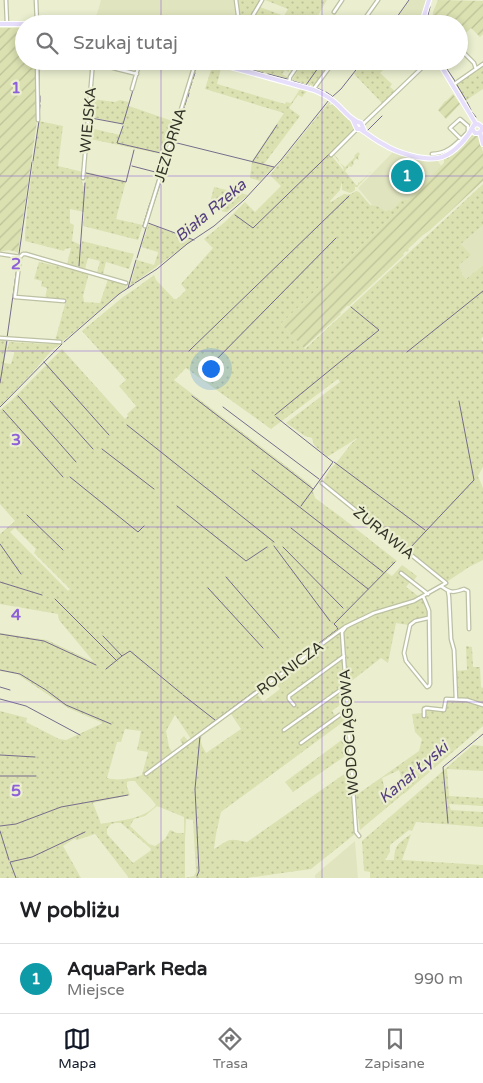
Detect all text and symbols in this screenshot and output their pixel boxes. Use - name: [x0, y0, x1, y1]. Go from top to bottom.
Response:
- search box: [15, 15, 468, 70]
- icon: search: [33, 29, 61, 57]
- text: Szukaj tutaj: [73, 32, 178, 54]
- text: 1: [11, 78, 21, 98]
- street label: WIEJSKA: [76, 86, 100, 154]
- street label: JEZIORNA: [150, 106, 190, 184]
- pin: 1: [391, 157, 423, 195]
- water label: Biała Rzeka: [171, 174, 251, 246]
- text: 2: [11, 254, 21, 274]
- your location: [198, 356, 224, 382]
- text: 3: [11, 430, 21, 450]
- street label: ŻURAWIA: [350, 503, 418, 563]
- text: 4: [11, 605, 21, 625]
- street label: ROLNICZA: [253, 637, 327, 699]
- street label: WODOCIĄGOWA: [336, 668, 362, 796]
- water label: Kanał Łyski: [375, 736, 454, 808]
- text: 5: [11, 781, 21, 801]
- text: W pobliżu: [20, 898, 120, 923]
- text: AquaPark Reda: [67, 958, 207, 980]
- text: 1: [31, 969, 41, 989]
- text: 990 m: [414, 969, 463, 989]
- text: Miejsce: [67, 980, 125, 1000]
- tab: Mapa: [58, 1025, 96, 1072]
- tab: Trasa: [213, 1025, 248, 1072]
- tab: Zapisane: [365, 1025, 425, 1072]

